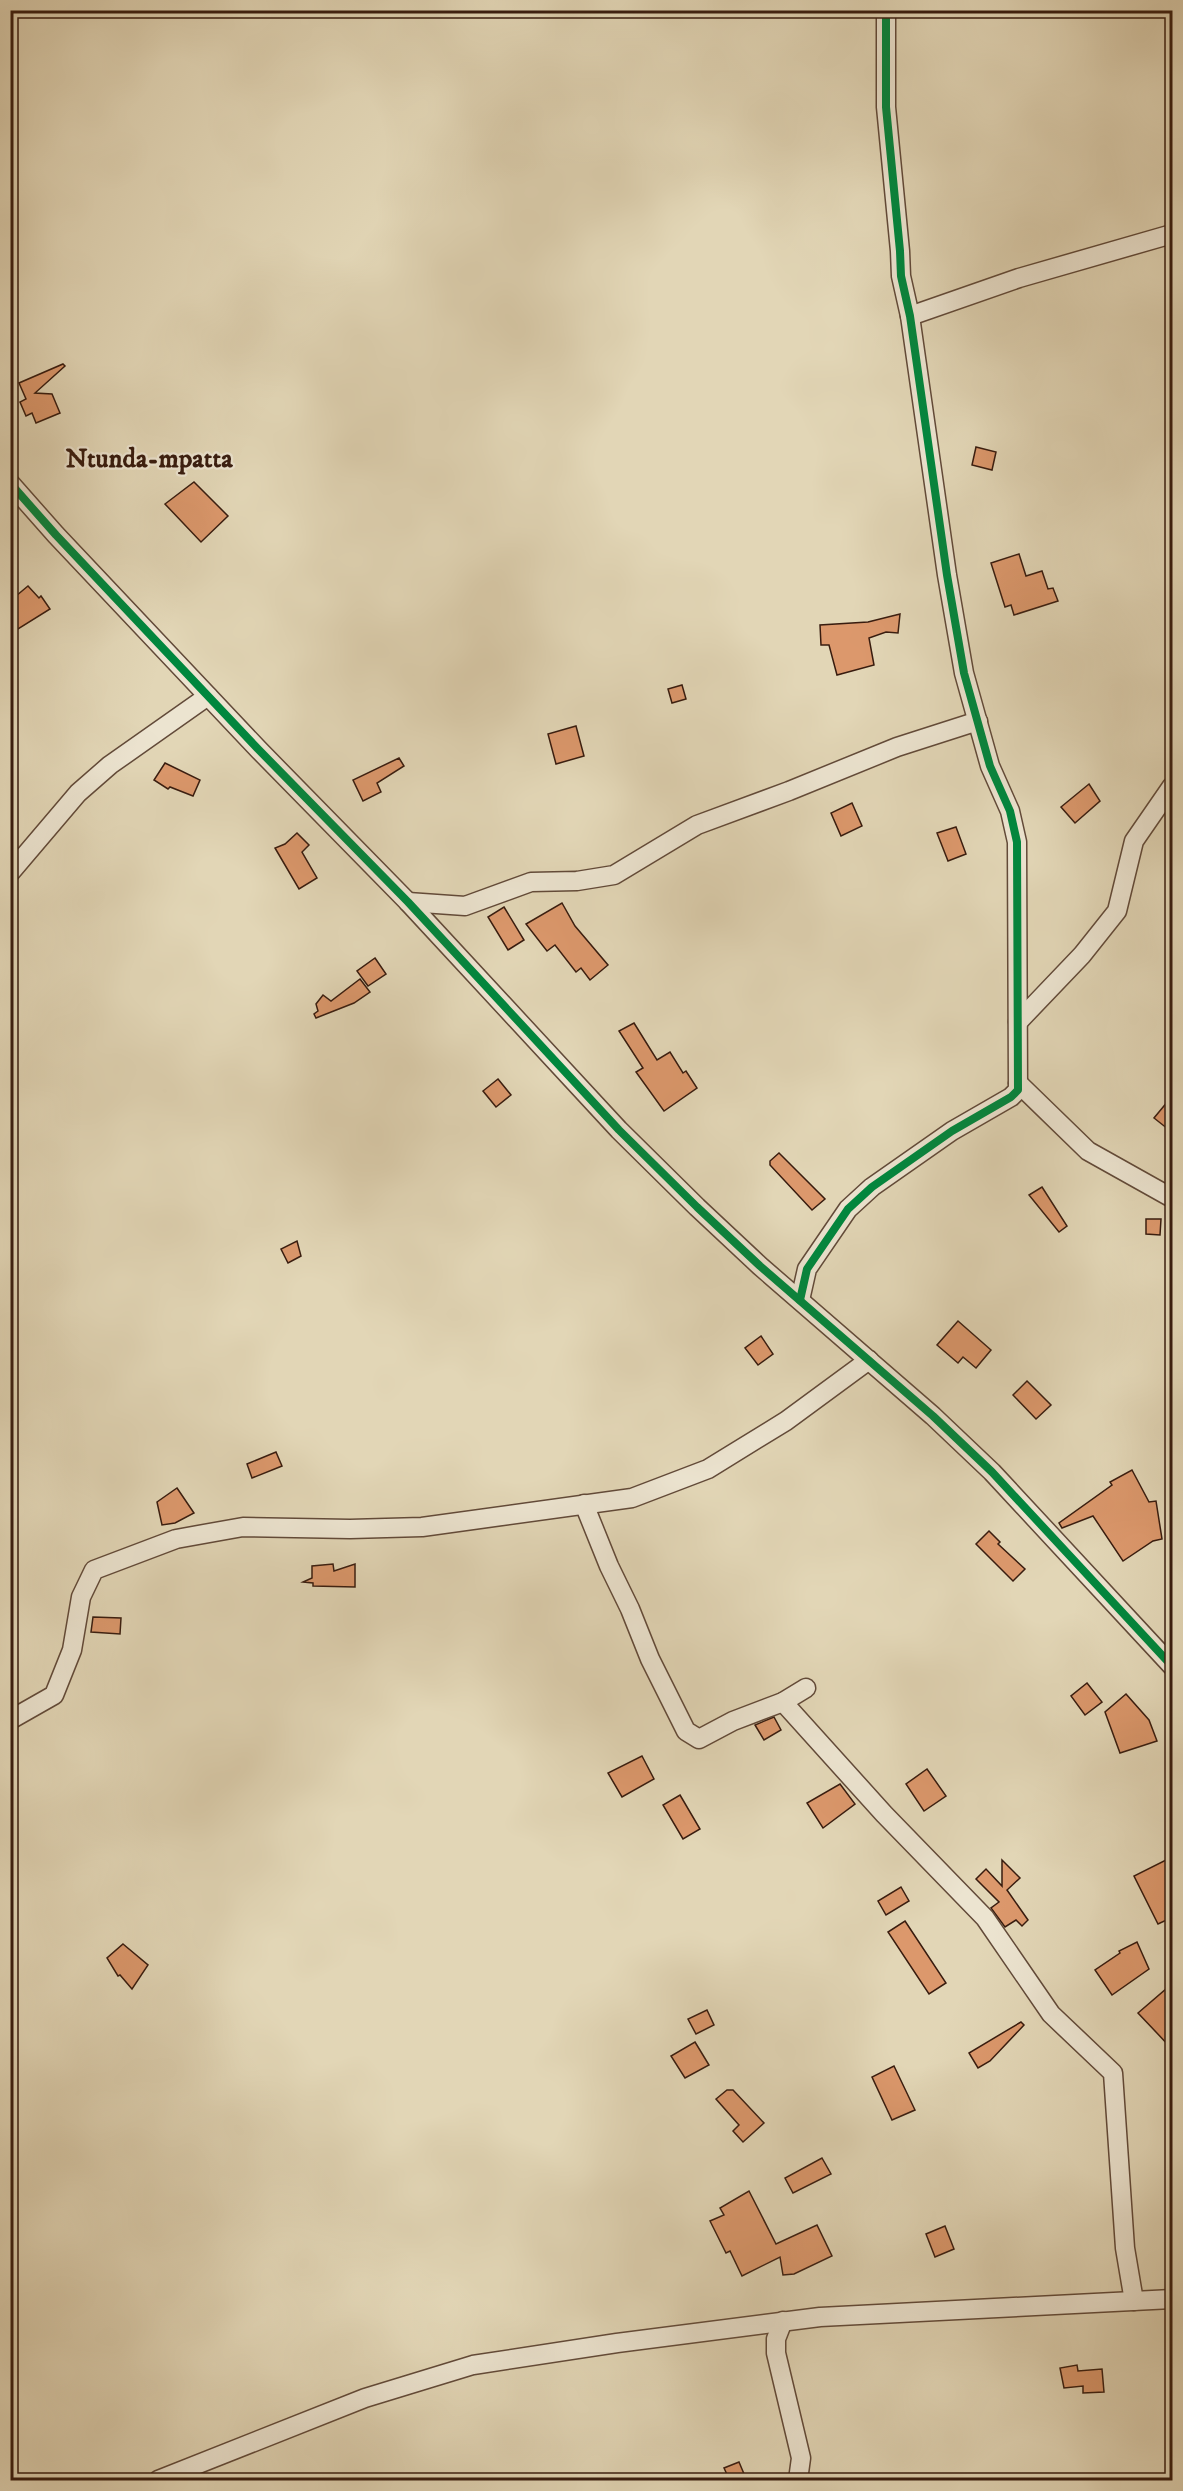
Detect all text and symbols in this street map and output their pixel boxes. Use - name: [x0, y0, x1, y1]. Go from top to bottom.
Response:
- district label: Ntunda-mpatta: [65, 442, 233, 476]

